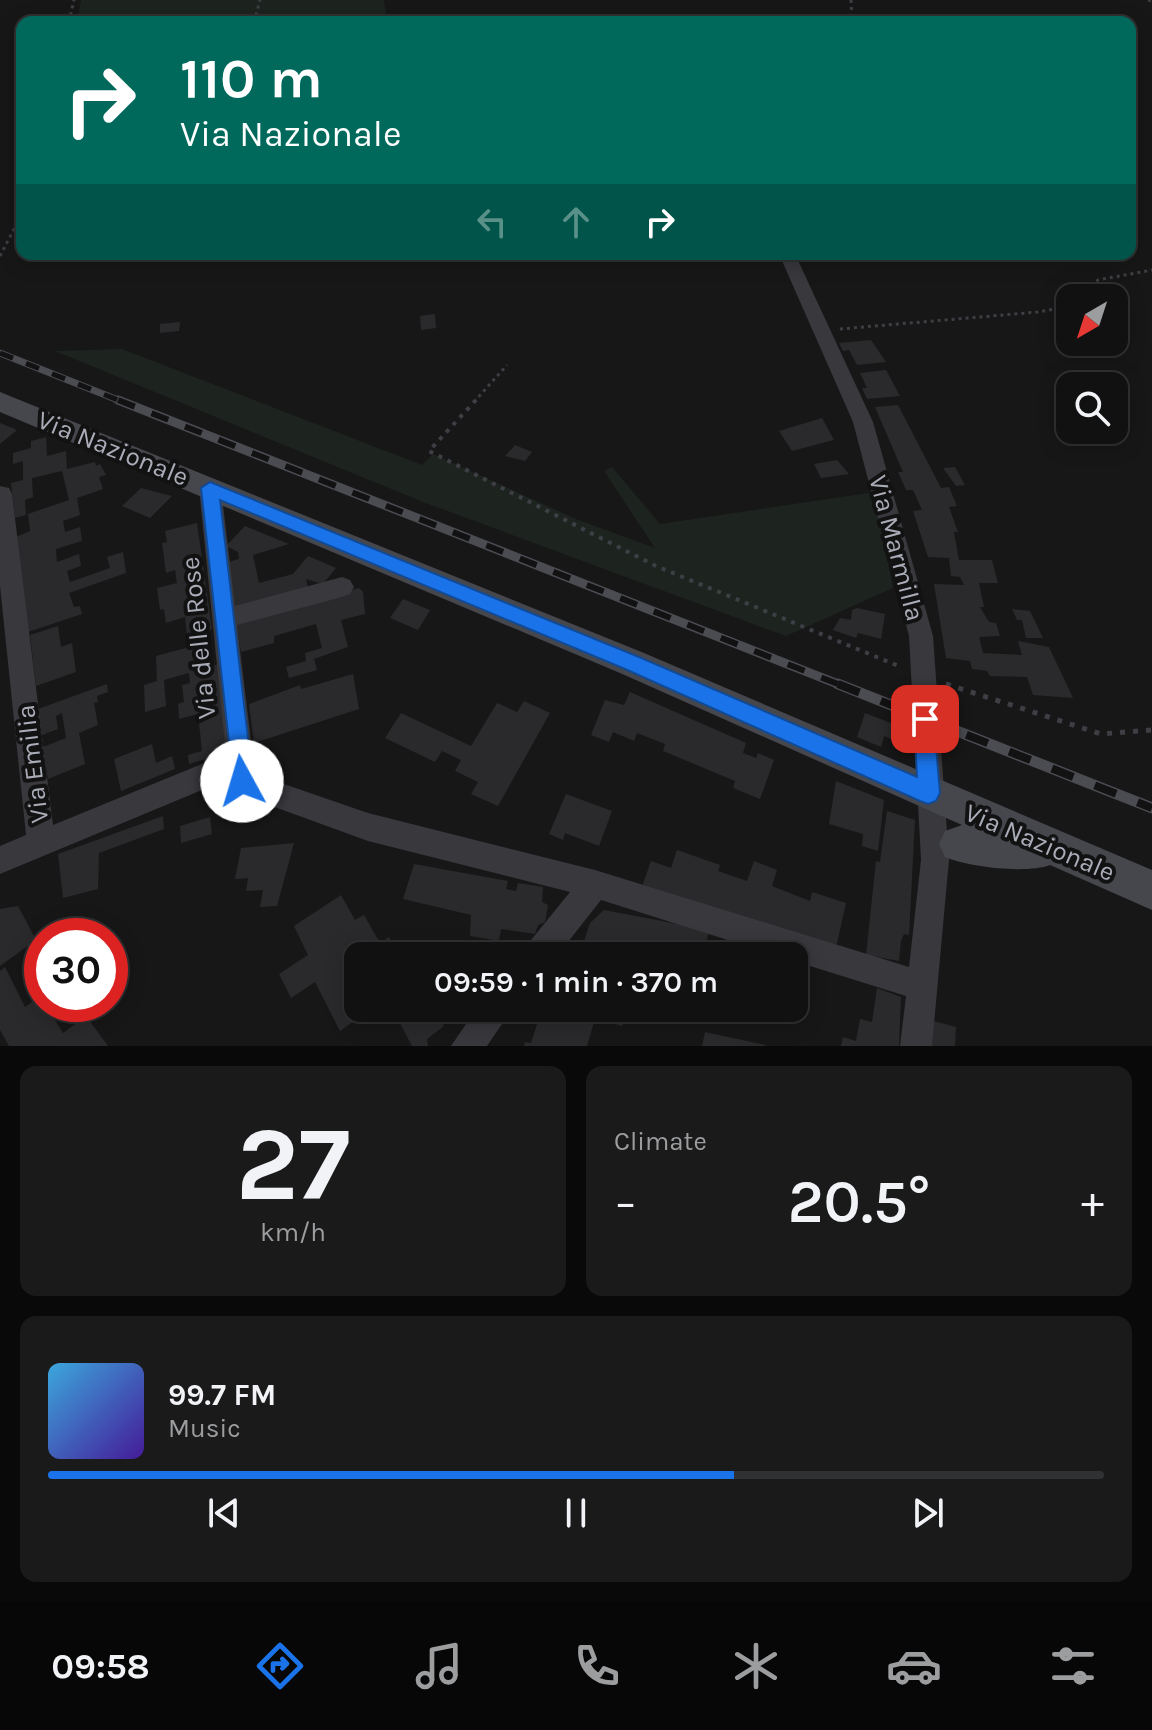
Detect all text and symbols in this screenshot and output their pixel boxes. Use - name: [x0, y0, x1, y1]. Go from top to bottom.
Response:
- text: 110 m: [180, 46, 323, 111]
- icon: right: [48, 48, 152, 152]
- text: Via Nazionale: [180, 113, 401, 155]
- icon: left: [470, 200, 514, 244]
- icon: ahead: [554, 200, 598, 244]
- icon: right: [638, 200, 682, 244]
- north arrow: [1056, 284, 1128, 356]
- map controls: [1056, 284, 1128, 444]
- button: search: [1056, 372, 1128, 444]
- street label: Via Nazionale: [33, 404, 193, 493]
- street label: Via Marmilla: [862, 472, 931, 624]
- street label: Via delle Rose: [175, 555, 222, 721]
- pin: [891, 685, 959, 753]
- icon: arrive: [903, 697, 947, 741]
- street label: Via Emilia: [10, 703, 55, 825]
- position arrow: [200, 739, 284, 823]
- street label: Via Nazionale: [960, 797, 1119, 888]
- speed limit sign: 30: [24, 918, 128, 1022]
- text: 09:59 · 1 min · 370 m: [434, 964, 718, 1000]
- text: 27: [236, 1104, 350, 1225]
- text: Climate: [614, 1126, 707, 1157]
- text: 20.5°: [788, 1167, 930, 1237]
- text: −: [614, 1177, 637, 1228]
- text: +: [1081, 1177, 1104, 1228]
- text: km/h: [260, 1217, 326, 1248]
- text: 99.7 FM: [168, 1377, 276, 1413]
- text: Music: [168, 1413, 241, 1444]
- icon: previous: [202, 1491, 246, 1535]
- icon: pause: [554, 1491, 598, 1535]
- icon: next: [906, 1491, 950, 1535]
- icon: directions: [252, 1638, 308, 1694]
- icon: music: [411, 1638, 467, 1694]
- icon: phone: [569, 1638, 625, 1694]
- icon: climate: [728, 1638, 784, 1694]
- icon: car: [886, 1638, 942, 1694]
- icon: filters: [1045, 1638, 1101, 1694]
- text: 09:58: [51, 1645, 150, 1687]

